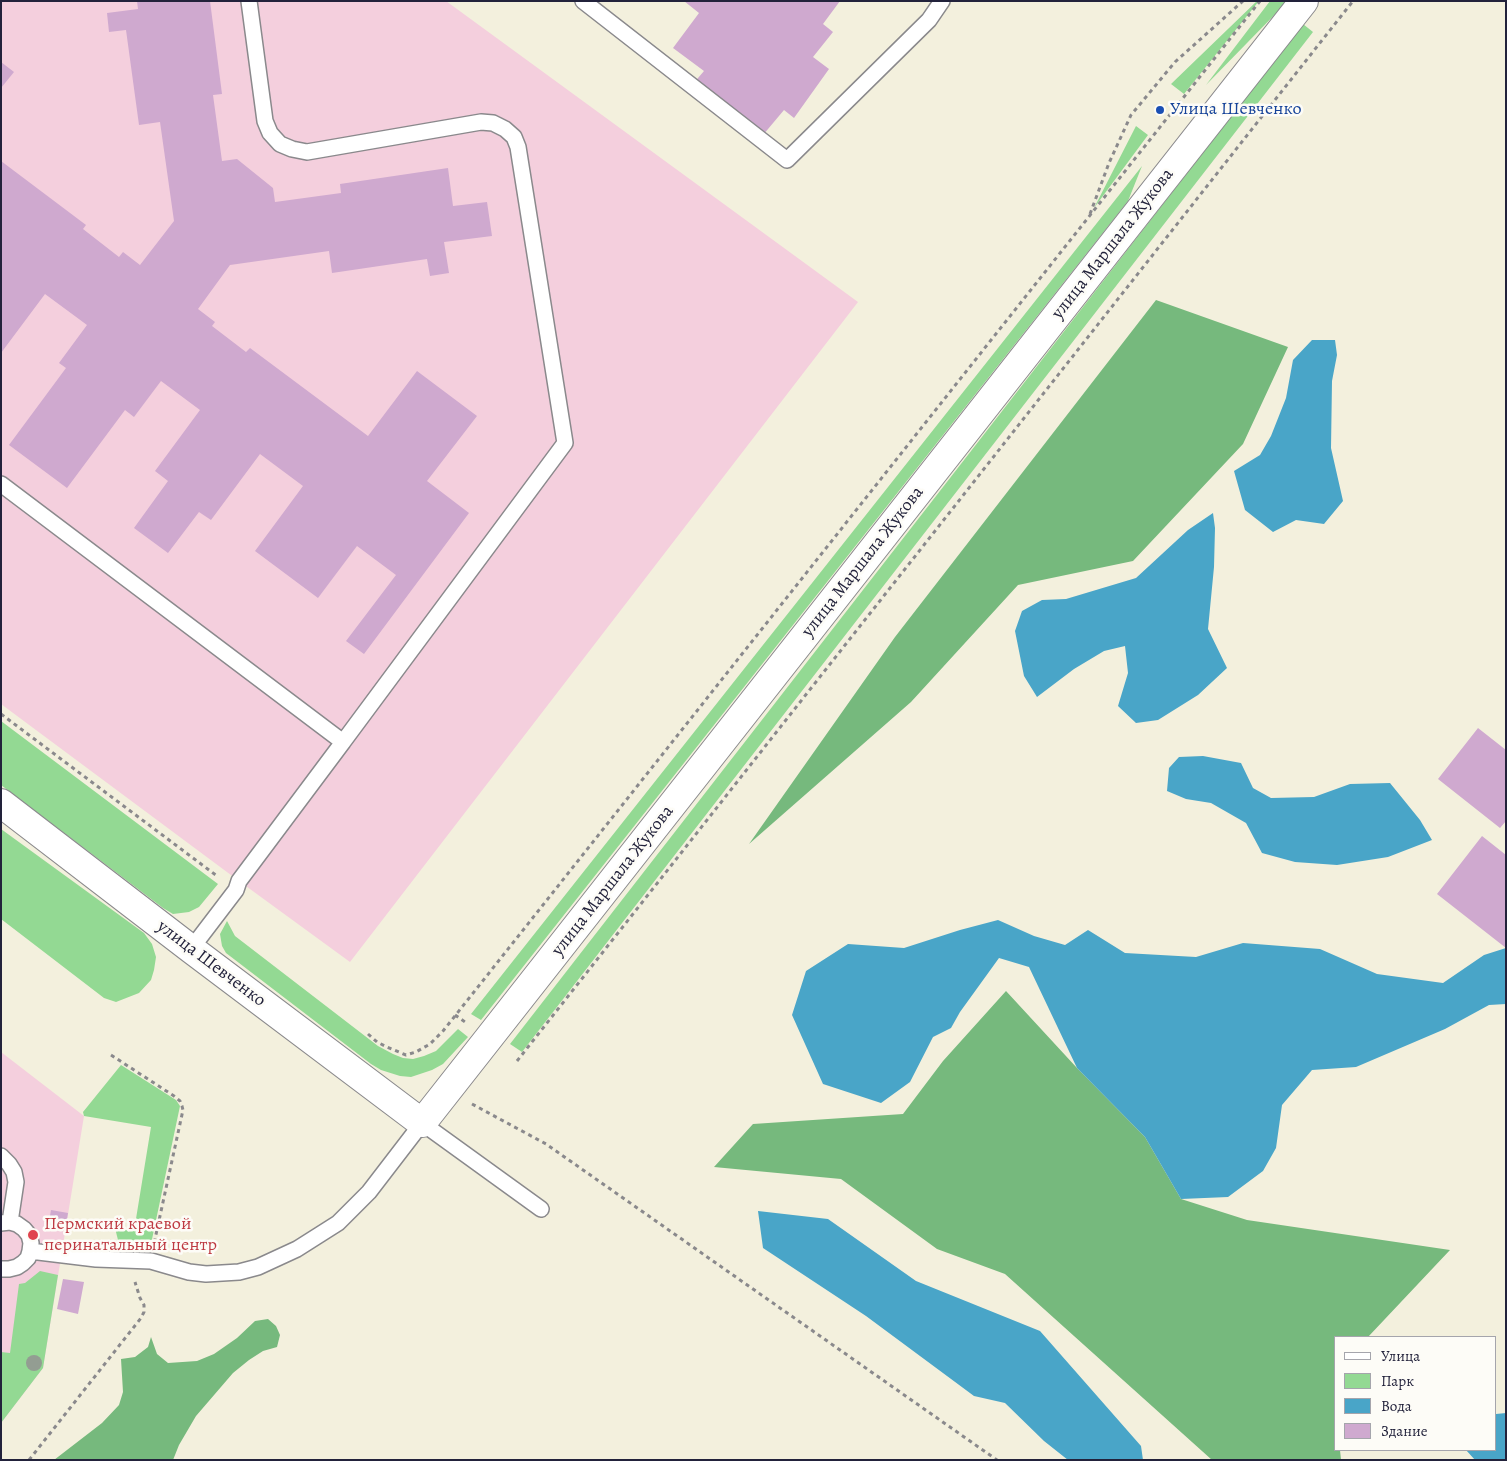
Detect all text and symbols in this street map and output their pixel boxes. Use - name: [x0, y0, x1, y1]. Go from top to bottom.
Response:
- place label: Улица Шевченко: [1170, 99, 1302, 121]
- marker: Улица Шевченко: [1154, 104, 1166, 116]
- street label: улица Маршала Жукова: [1047, 164, 1179, 324]
- street label: улица Маршала Жукова: [797, 482, 929, 642]
- street label: улица Маршала Жукова: [547, 801, 679, 961]
- street label: улица Шевченко: [152, 916, 270, 1012]
- place label: Пермский краевой перинатальный центр: [44, 1214, 217, 1256]
- marker: Пермский краевой перинатальный центр: [26, 1228, 40, 1242]
- legend: [1334, 1336, 1497, 1451]
- text: Улица: [1381, 1346, 1420, 1366]
- text: Парк: [1381, 1371, 1414, 1391]
- text: Вода: [1381, 1396, 1412, 1416]
- text: Здание: [1381, 1421, 1428, 1441]

